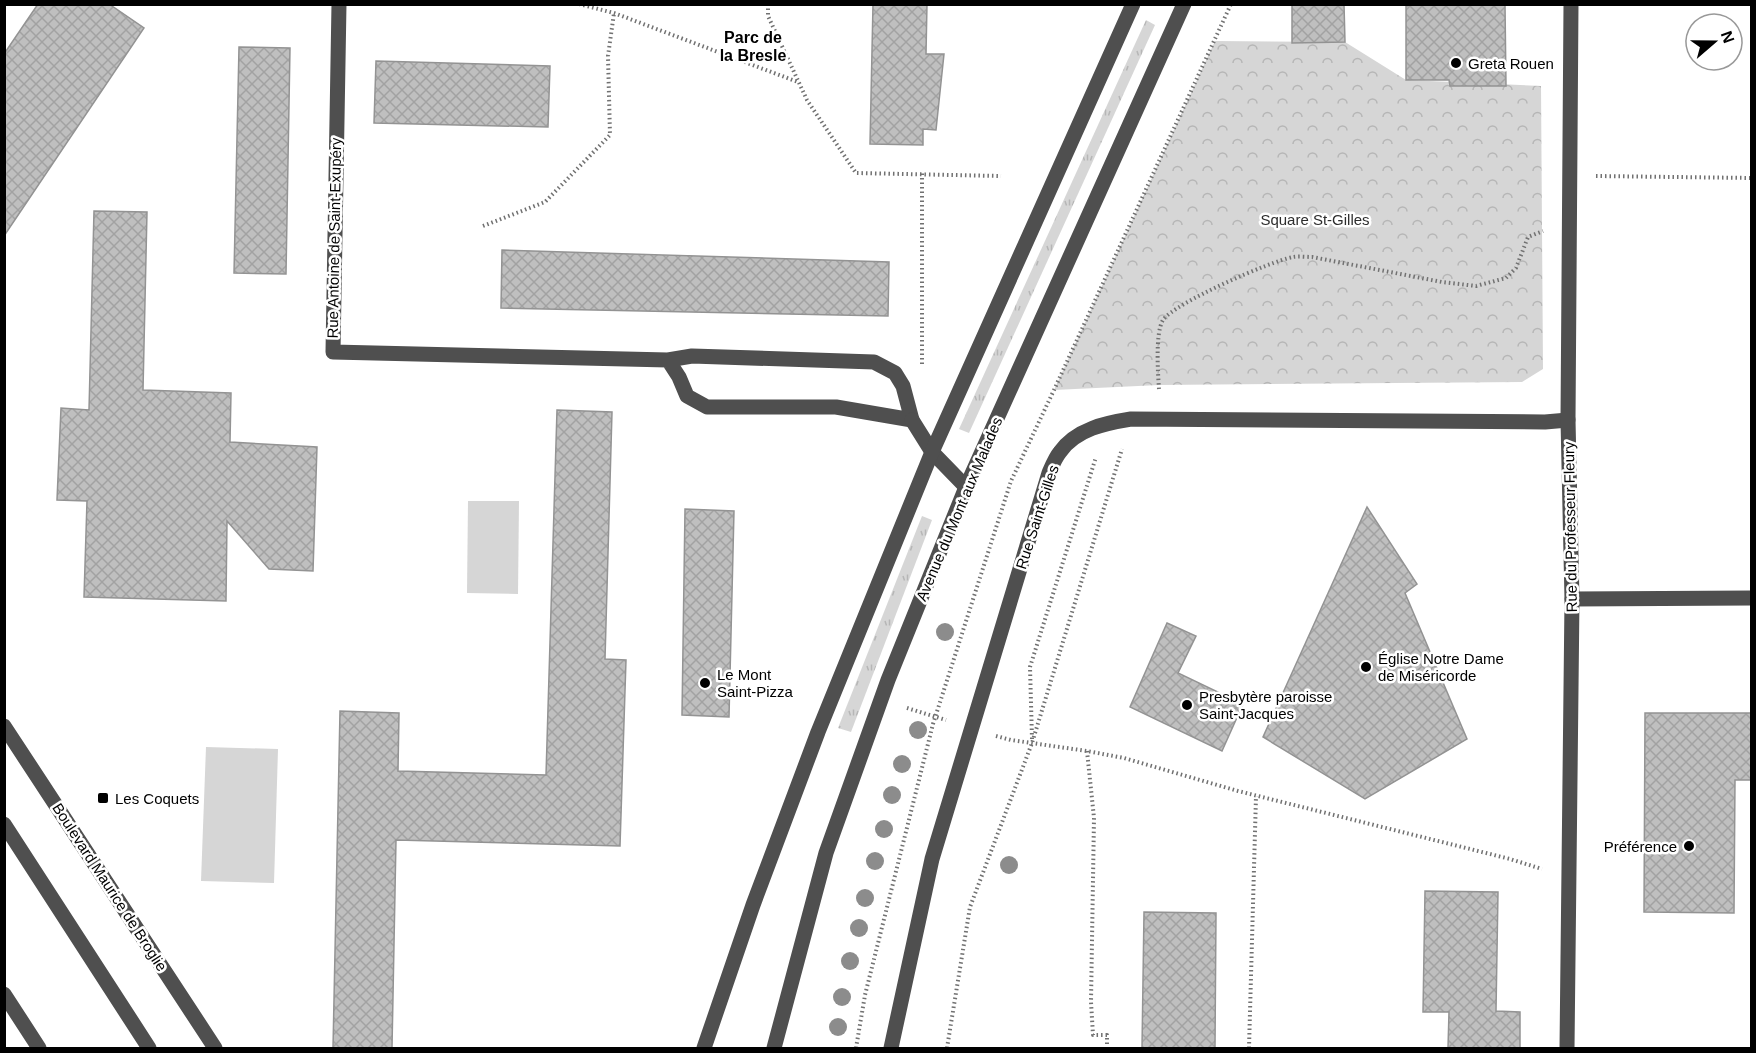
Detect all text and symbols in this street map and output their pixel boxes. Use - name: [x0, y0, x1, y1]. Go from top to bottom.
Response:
- north arrow: [1684, 12, 1744, 72]
- district label: Parc de la Bresle: [720, 29, 786, 64]
- text: N: [1718, 29, 1738, 45]
- place label: Greta Rouen: [1468, 55, 1554, 72]
- marker: Greta Rouen: [1449, 56, 1463, 70]
- street label: Rue Antoine de Saint-Exupéry: [324, 137, 344, 339]
- park label: Square St-Gilles: [1260, 211, 1370, 228]
- street label: Avenue du Mont aux Malades: [912, 414, 1006, 604]
- street label: Rue du Professeur Fleury: [1560, 441, 1580, 613]
- street label: Rue Saint-Gilles: [1012, 463, 1062, 571]
- place label: Église Notre Dame de Miséricorde: [1378, 650, 1504, 684]
- marker: Église Notre Dame de Miséricorde: [1359, 660, 1373, 674]
- place label: Le Mont Saint-Pizza: [717, 666, 794, 700]
- marker: Le Mont Saint-Pizza: [698, 676, 712, 690]
- place label: Presbytère paroisse Saint-Jacques: [1199, 688, 1332, 722]
- marker: Presbytère paroisse Saint-Jacques: [1180, 698, 1194, 712]
- place label: Les Coquets: [115, 790, 199, 807]
- marker: Les Coquets: [96, 791, 110, 805]
- street label: Boulevard Maurice de Broglie: [49, 800, 171, 974]
- place label: Préférence: [1604, 838, 1677, 855]
- marker: Préférence: [1682, 839, 1696, 853]

